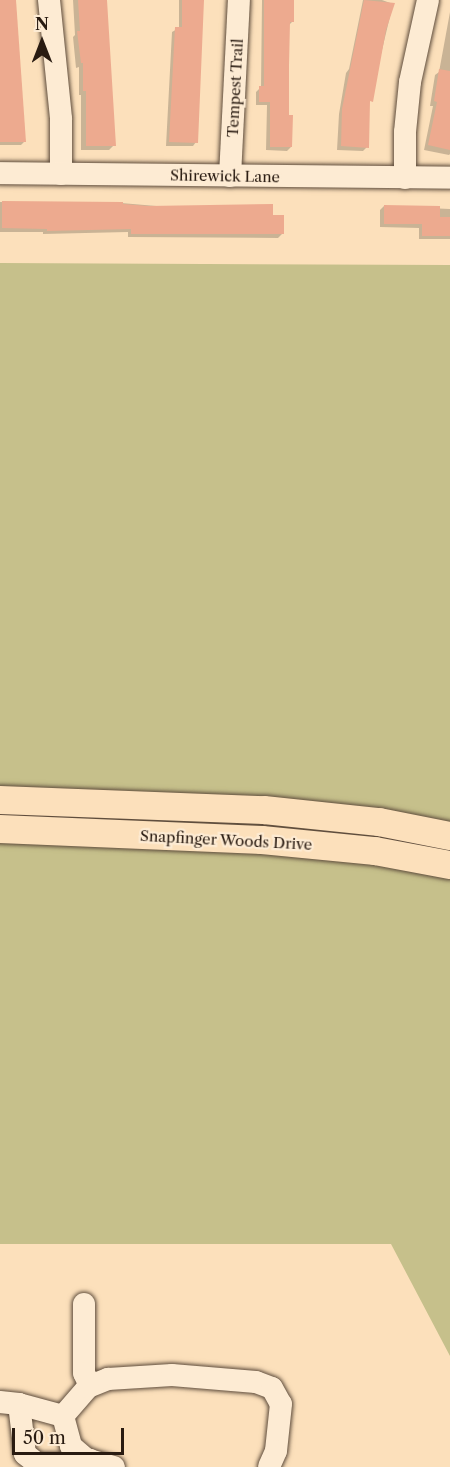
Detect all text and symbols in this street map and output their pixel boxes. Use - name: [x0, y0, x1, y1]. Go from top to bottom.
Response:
- north arrow: [12, 12, 72, 72]
- text: N: [35, 14, 49, 34]
- street label: Tempest Trail: [223, 38, 247, 138]
- street label: Shirewick Lane: [170, 166, 280, 186]
- street label: Snapfinger Woods Drive: [139, 826, 313, 854]
- scale bar: [15, 1416, 128, 1454]
- text: 50 m: [23, 1427, 66, 1449]

